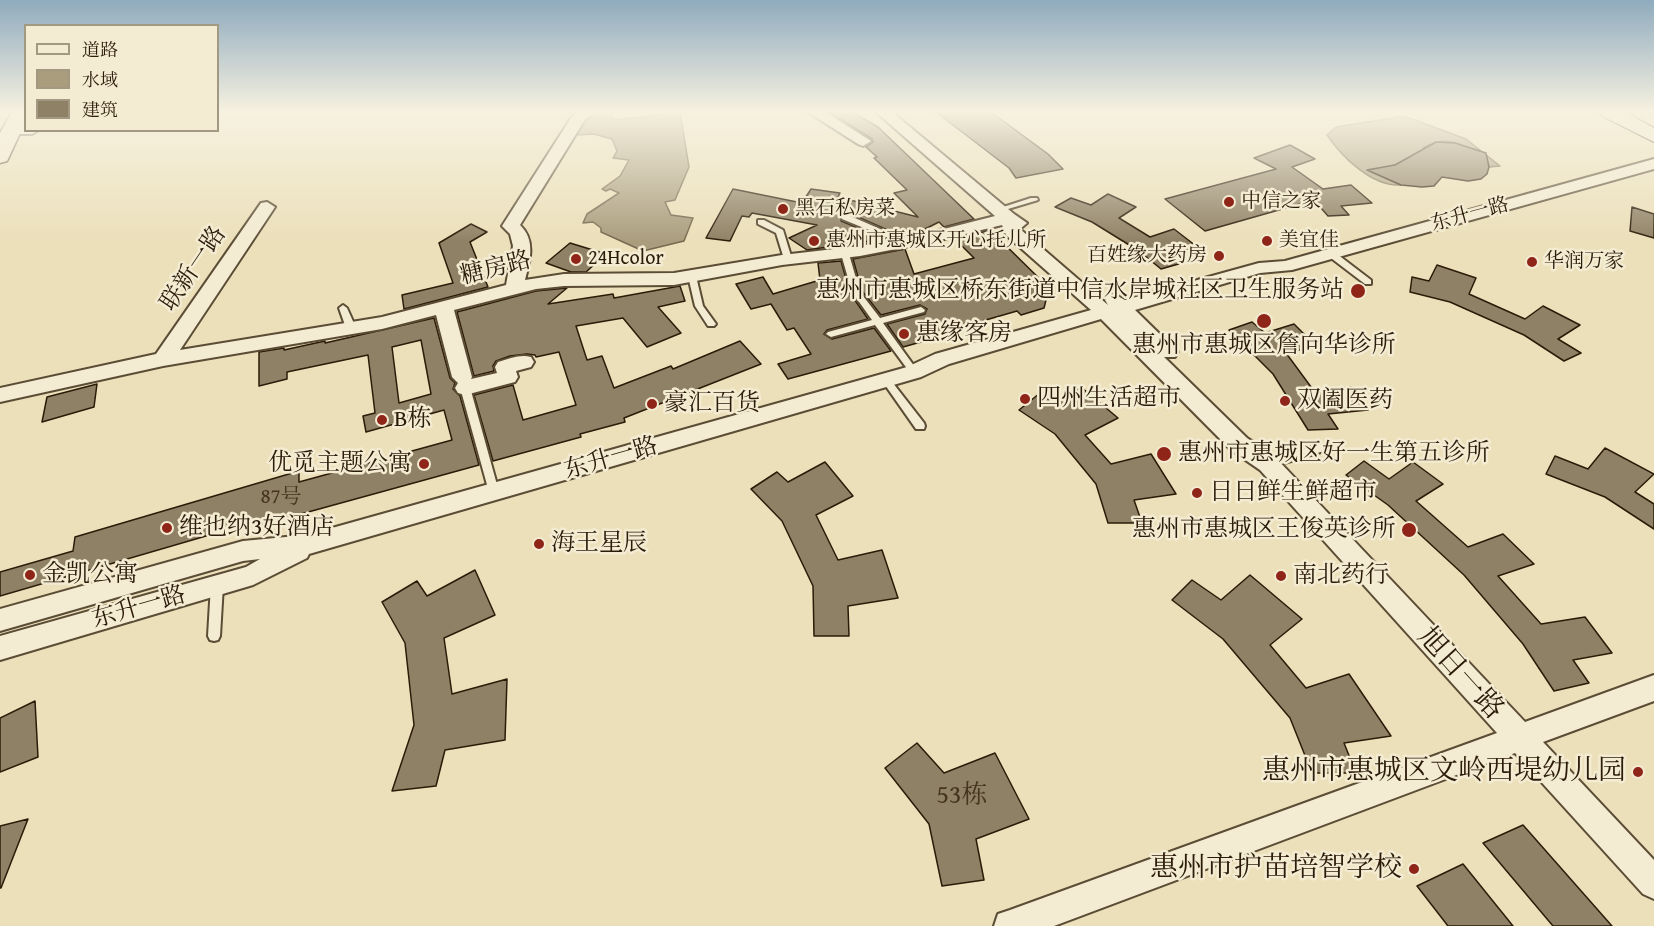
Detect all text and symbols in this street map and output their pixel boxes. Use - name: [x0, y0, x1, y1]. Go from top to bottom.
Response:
- legend: [24, 24, 219, 132]
- text: 道路: [82, 36, 118, 63]
- text: 水域: [82, 66, 118, 93]
- text: 建筑: [82, 96, 118, 123]
- place label: 中信之家: [1241, 190, 1321, 214]
- street label: 东升一路: [1428, 193, 1512, 237]
- marker: 中信之家: [1222, 195, 1236, 209]
- place label: 黑石私房菜: [795, 197, 895, 221]
- marker: 黑石私房菜: [776, 202, 790, 216]
- street label: 联新一路: [155, 221, 233, 317]
- place label: 惠州市惠城区开心托儿所: [826, 229, 1046, 253]
- place label: 美宜佳: [1279, 229, 1339, 253]
- marker: 惠州市惠城区开心托儿所: [807, 234, 821, 248]
- marker: 美宜佳: [1260, 234, 1274, 248]
- place label: 百姓缘大药房: [1087, 244, 1207, 268]
- street label: 糖房路: [458, 246, 534, 292]
- place label: 24Hcolor: [588, 247, 664, 271]
- marker: 百姓缘大药房: [1212, 249, 1226, 263]
- place label: 华润万家: [1544, 250, 1624, 274]
- marker: 24Hcolor: [569, 252, 583, 266]
- marker: 华润万家: [1525, 255, 1539, 269]
- place label: 惠州市惠城区桥东街道中信水岸城社区卫生服务站: [816, 277, 1344, 305]
- marker: 惠州市惠城区桥东街道中信水岸城社区卫生服务站: [1349, 282, 1367, 300]
- marker: 惠州市惠城区詹向华诊所: [1255, 312, 1273, 330]
- place label: 惠缘客房: [916, 320, 1012, 348]
- marker: 惠缘客房: [897, 327, 911, 341]
- place label: 惠州市惠城区詹向华诊所: [1132, 332, 1396, 360]
- place label: 四州生活超市: [1037, 385, 1181, 413]
- place label: 双阖医药: [1297, 387, 1393, 415]
- place label: 豪汇百货: [664, 390, 760, 418]
- marker: 四州生活超市: [1018, 392, 1032, 406]
- marker: 双阖医药: [1278, 394, 1292, 408]
- marker: 豪汇百货: [645, 397, 659, 411]
- place label: B栋: [394, 406, 432, 434]
- marker: B栋: [375, 413, 389, 427]
- street label: 东升一路: [561, 432, 661, 486]
- place label: 惠州市惠城区好一生第五诊所: [1178, 440, 1490, 468]
- marker: 惠州市惠城区好一生第五诊所: [1155, 445, 1173, 463]
- place label: 优觅主题公寓: [268, 450, 412, 478]
- marker: 优觅主题公寓: [417, 457, 431, 471]
- place label: 日日鲜生鲜超市: [1209, 479, 1377, 507]
- house number: 87号: [260, 485, 302, 511]
- marker: 日日鲜生鲜超市: [1190, 486, 1204, 500]
- place label: 维也纳3好酒店: [179, 514, 335, 542]
- place label: 惠州市惠城区王俊英诊所: [1132, 516, 1396, 544]
- marker: 维也纳3好酒店: [160, 521, 174, 535]
- marker: 惠州市惠城区王俊英诊所: [1400, 521, 1418, 539]
- place label: 海王星辰: [551, 530, 647, 558]
- marker: 海王星辰: [532, 537, 546, 551]
- place label: 金凯公寓: [42, 561, 138, 589]
- place label: 南北药行: [1293, 562, 1389, 590]
- marker: 金凯公寓: [23, 568, 37, 582]
- marker: 南北药行: [1274, 569, 1288, 583]
- street label: 东升一路: [89, 581, 189, 635]
- street label: 旭日一路: [1410, 621, 1510, 727]
- place label: 惠州市惠城区文岭西堤幼儿园: [1262, 755, 1626, 789]
- marker: 惠州市惠城区文岭西堤幼儿园: [1631, 765, 1645, 779]
- house number: 53栋: [936, 780, 988, 812]
- place label: 惠州市护苗培智学校: [1150, 852, 1402, 886]
- marker: 惠州市护苗培智学校: [1407, 862, 1421, 876]

